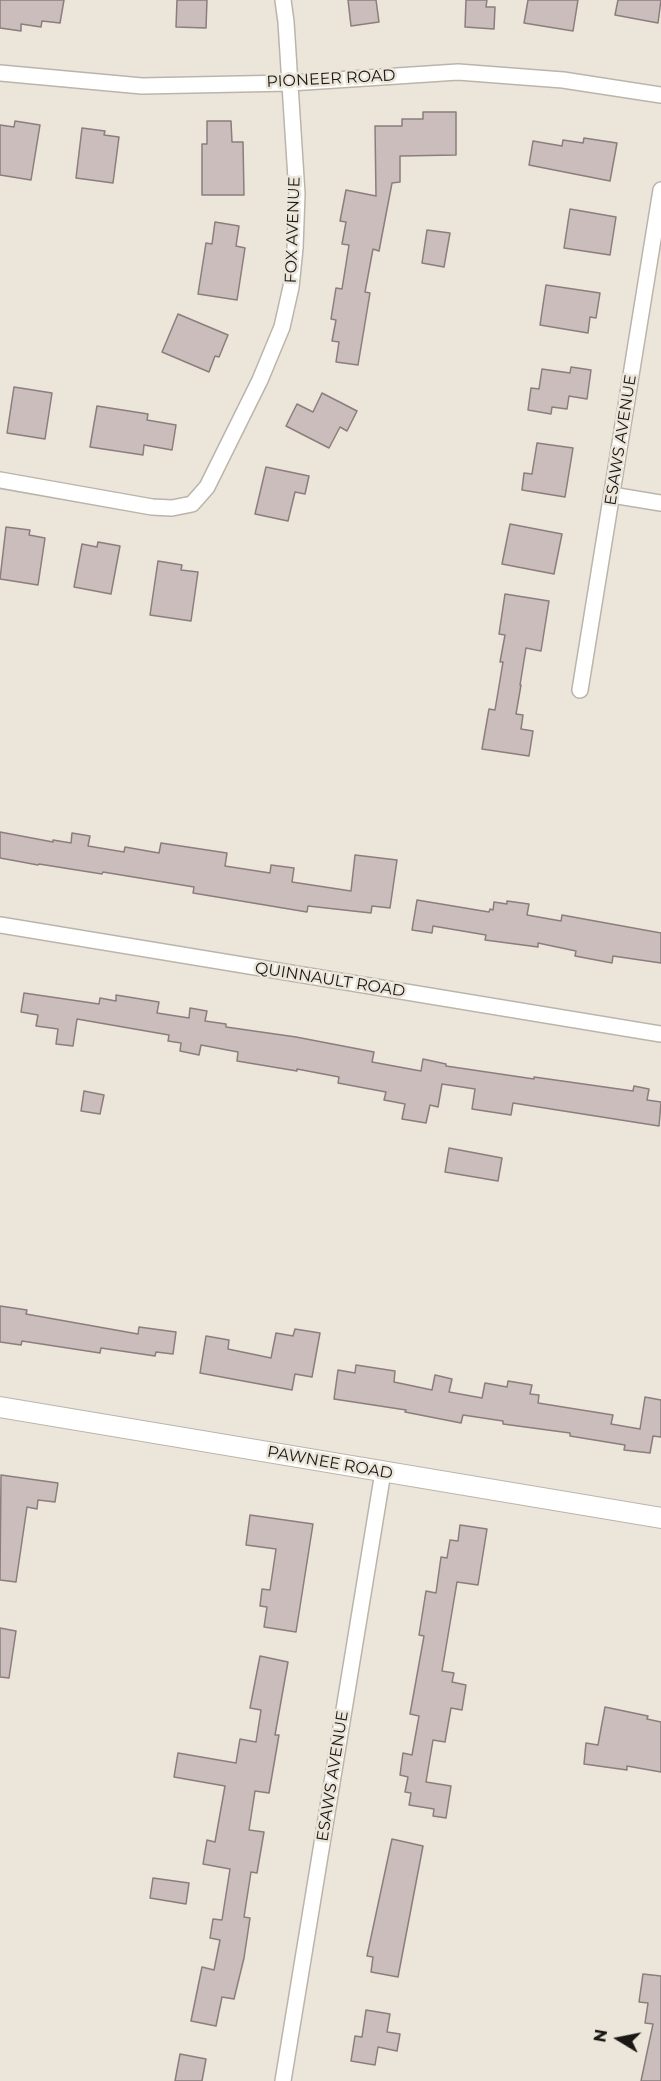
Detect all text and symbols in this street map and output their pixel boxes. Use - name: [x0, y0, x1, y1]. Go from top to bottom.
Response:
- street label: PIONEER ROAD: [266, 66, 396, 92]
- street label: FOX AVENUE: [282, 176, 304, 284]
- street label: ESAWS AVENUE: [601, 373, 641, 507]
- street label: QUINNAULT ROAD: [253, 959, 407, 1001]
- street label: PAWNEE ROAD: [266, 1442, 394, 1484]
- street label: ESAWS AVENUE: [313, 1709, 353, 1843]
- north arrow: [589, 2009, 649, 2069]
- text: N: [590, 2028, 611, 2044]

